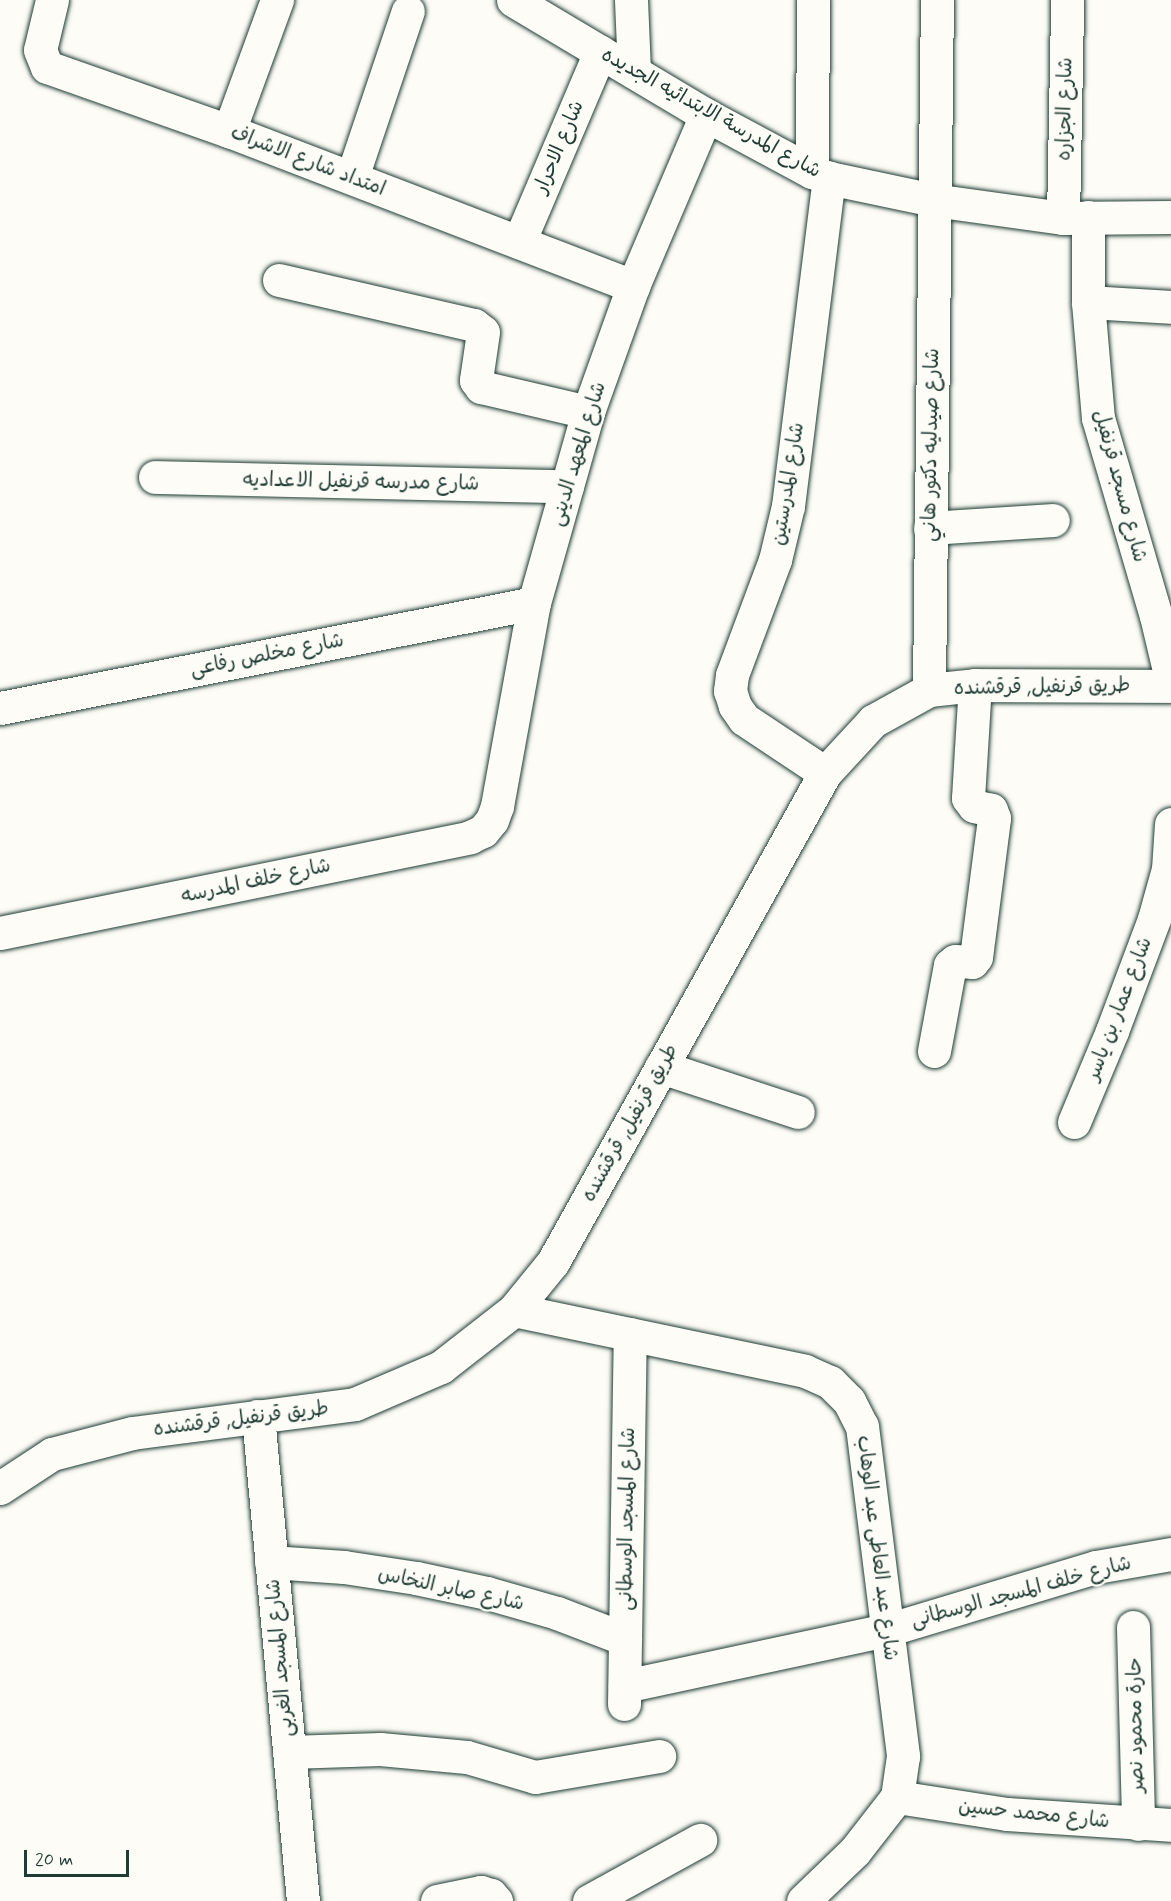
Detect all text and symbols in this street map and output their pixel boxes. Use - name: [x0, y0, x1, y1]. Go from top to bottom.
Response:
- street label: شارع المدرسة الابتدائيه الجديده: [597, 43, 825, 183]
- street label: شارع الجزاره: [1052, 57, 1078, 161]
- street label: شارع الاحرار: [529, 97, 589, 197]
- street label: امتداد شارع الاشراف: [227, 120, 389, 202]
- street label: شارع صيدليه دكتور هاني: [917, 348, 945, 542]
- street label: شارع المعهد الدينى: [545, 379, 611, 529]
- street label: شارع مسجد قرنفيل: [1088, 407, 1152, 565]
- street label: شارع المدرستين: [766, 421, 810, 547]
- street label: شارع مدرسه قرنفيل الاعداديه: [243, 468, 479, 496]
- street label: شارع مخلص رفاعى: [188, 628, 346, 682]
- street label: طريق قرنفيل, قرقشنده: [954, 673, 1130, 701]
- street label: شارع خلف المدرسه: [179, 853, 333, 909]
- street label: شارع عمار بن ياسر: [1081, 934, 1157, 1084]
- street label: طريق قرنفيل, قرقشنده: [577, 1040, 683, 1206]
- street label: طريق قرنفيل, قرقشنده: [152, 1396, 330, 1442]
- street label: شارع المسجد الوسطانى: [613, 1427, 641, 1611]
- street label: شارع عبد العاطى عبد الوهاب: [851, 1434, 903, 1662]
- street label: شارع خلف المسجد الوسطانى: [908, 1551, 1134, 1633]
- street label: شارع صابر النخاس: [376, 1562, 526, 1616]
- street label: شارع المسجد الغربى: [261, 1578, 299, 1738]
- street label: حارة محمود نصر: [1123, 1657, 1149, 1793]
- street label: شارع محمد حسين: [957, 1794, 1111, 1834]
- scale bar: [27, 1838, 132, 1876]
- text: 20 m: [35, 1848, 73, 1872]

